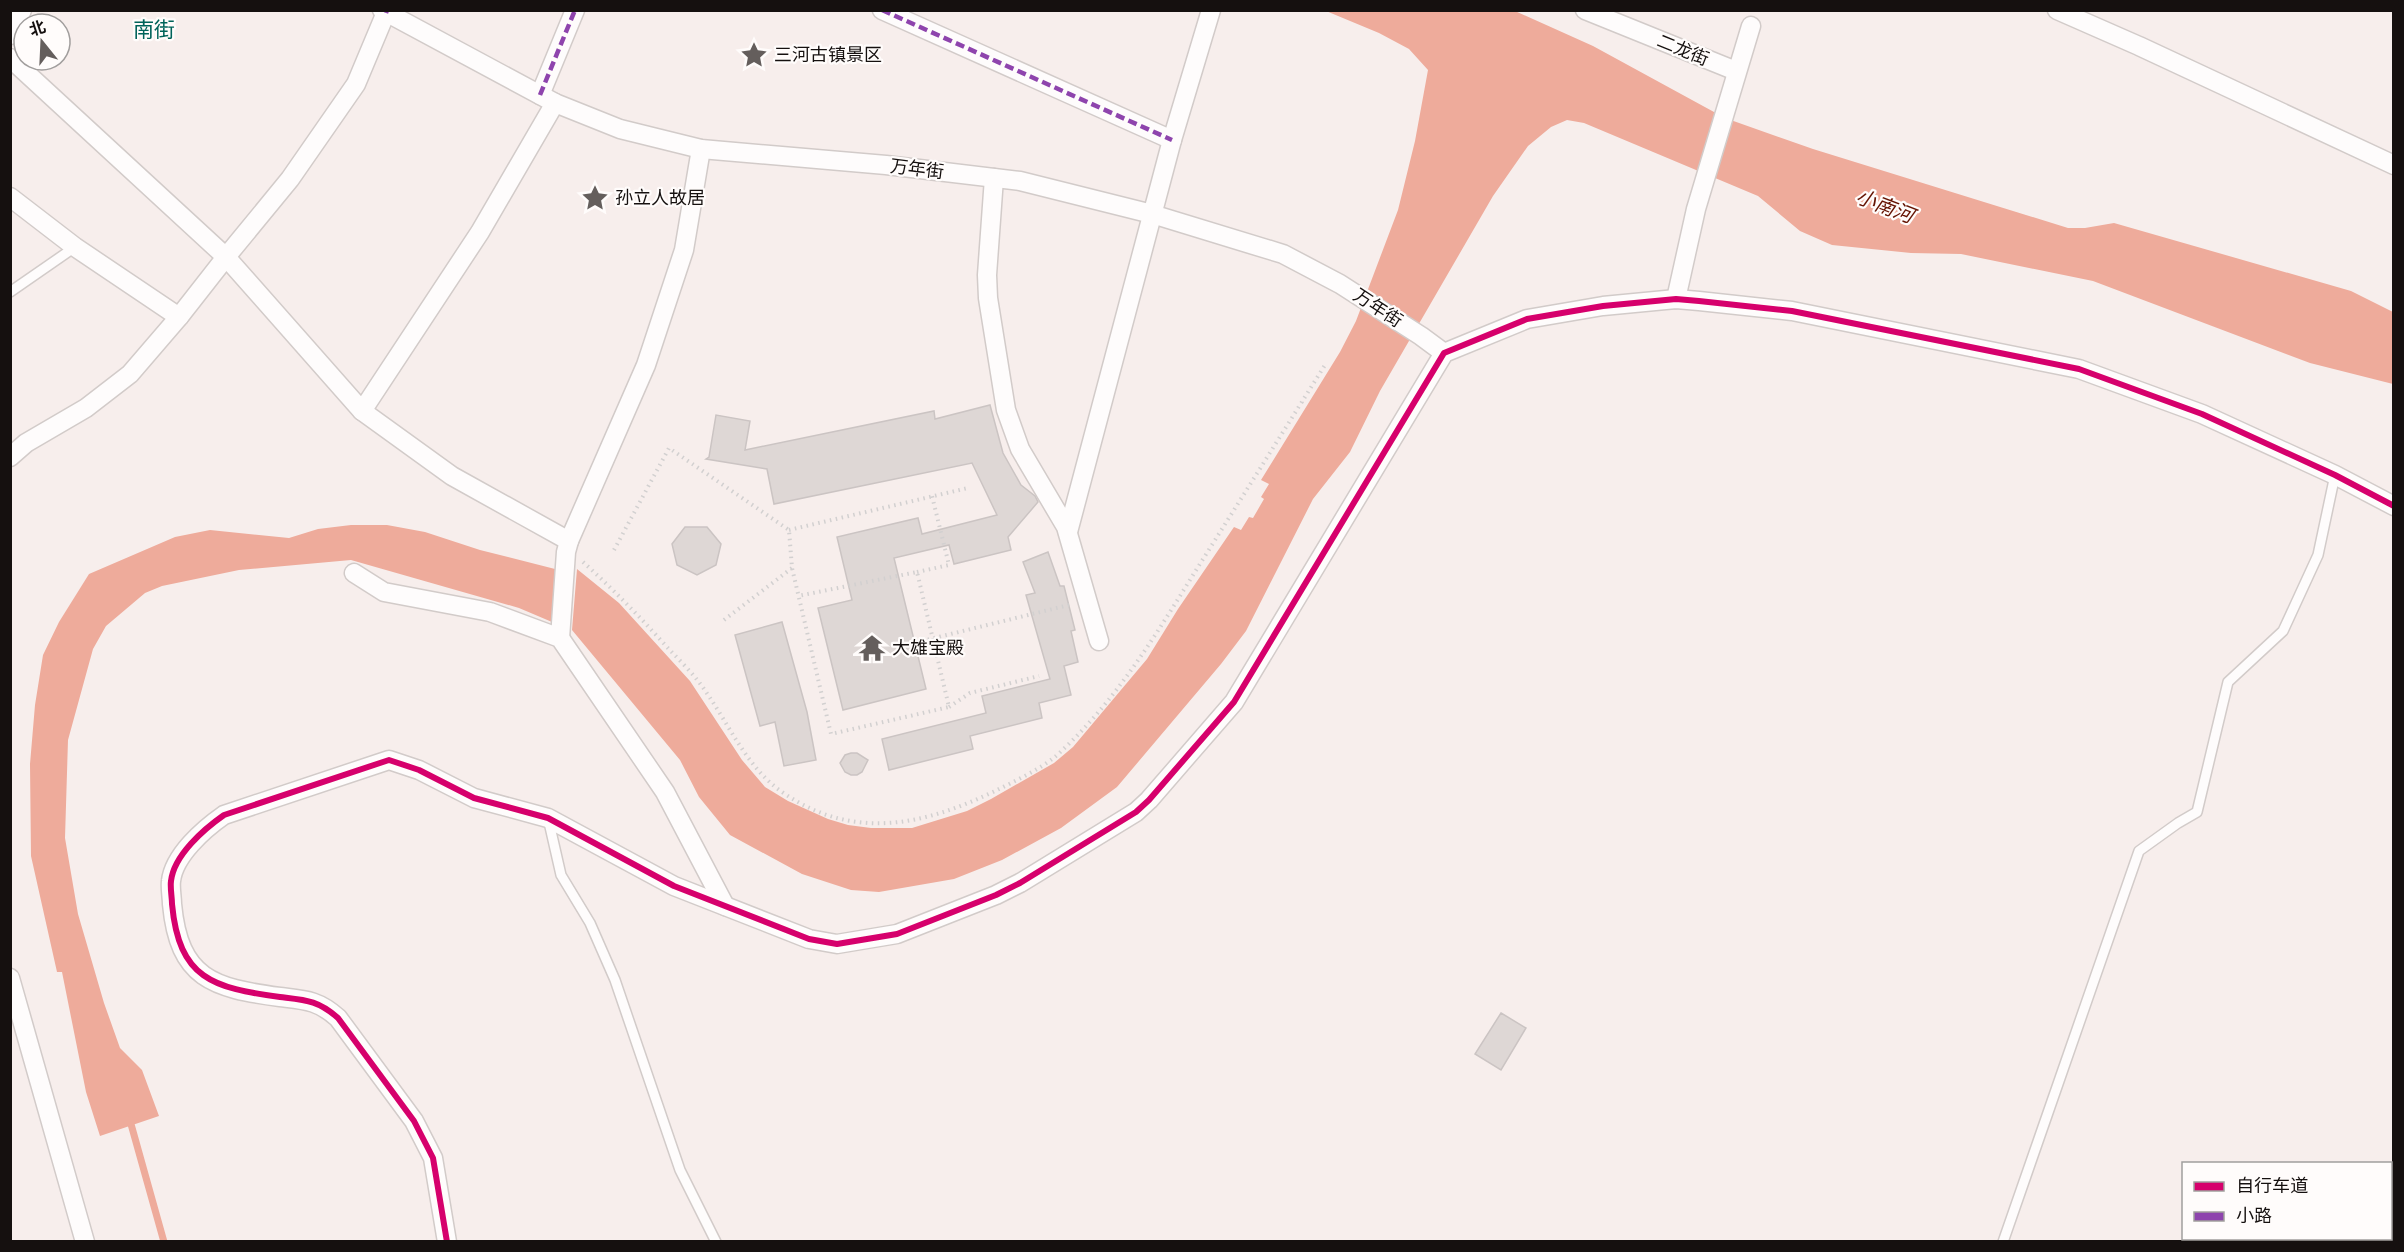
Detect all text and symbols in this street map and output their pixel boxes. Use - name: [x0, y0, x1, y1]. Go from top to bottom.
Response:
- north arrow: [12, 12, 72, 72]
- text: 北: [27, 18, 49, 42]
- district label: 南街: [133, 18, 175, 45]
- street label: 二龙街: [1653, 31, 1712, 72]
- place icon: 三河古镇景区: [739, 40, 769, 70]
- place label: 三河古镇景区: [774, 45, 882, 68]
- street label: 万年街: [889, 156, 945, 185]
- place icon: 孙立人故居: [580, 183, 610, 213]
- water label: 小南河: [1852, 185, 1921, 232]
- place label: 孙立人故居: [615, 188, 705, 211]
- street label: 万年街: [1348, 285, 1406, 334]
- temple icon: 大雄宝殿: [857, 633, 887, 663]
- place label: 大雄宝殿: [892, 638, 964, 661]
- legend: [2182, 1162, 2392, 1240]
- text: 自行车道: [2236, 1176, 2308, 1199]
- text: 小路: [2236, 1206, 2272, 1229]

